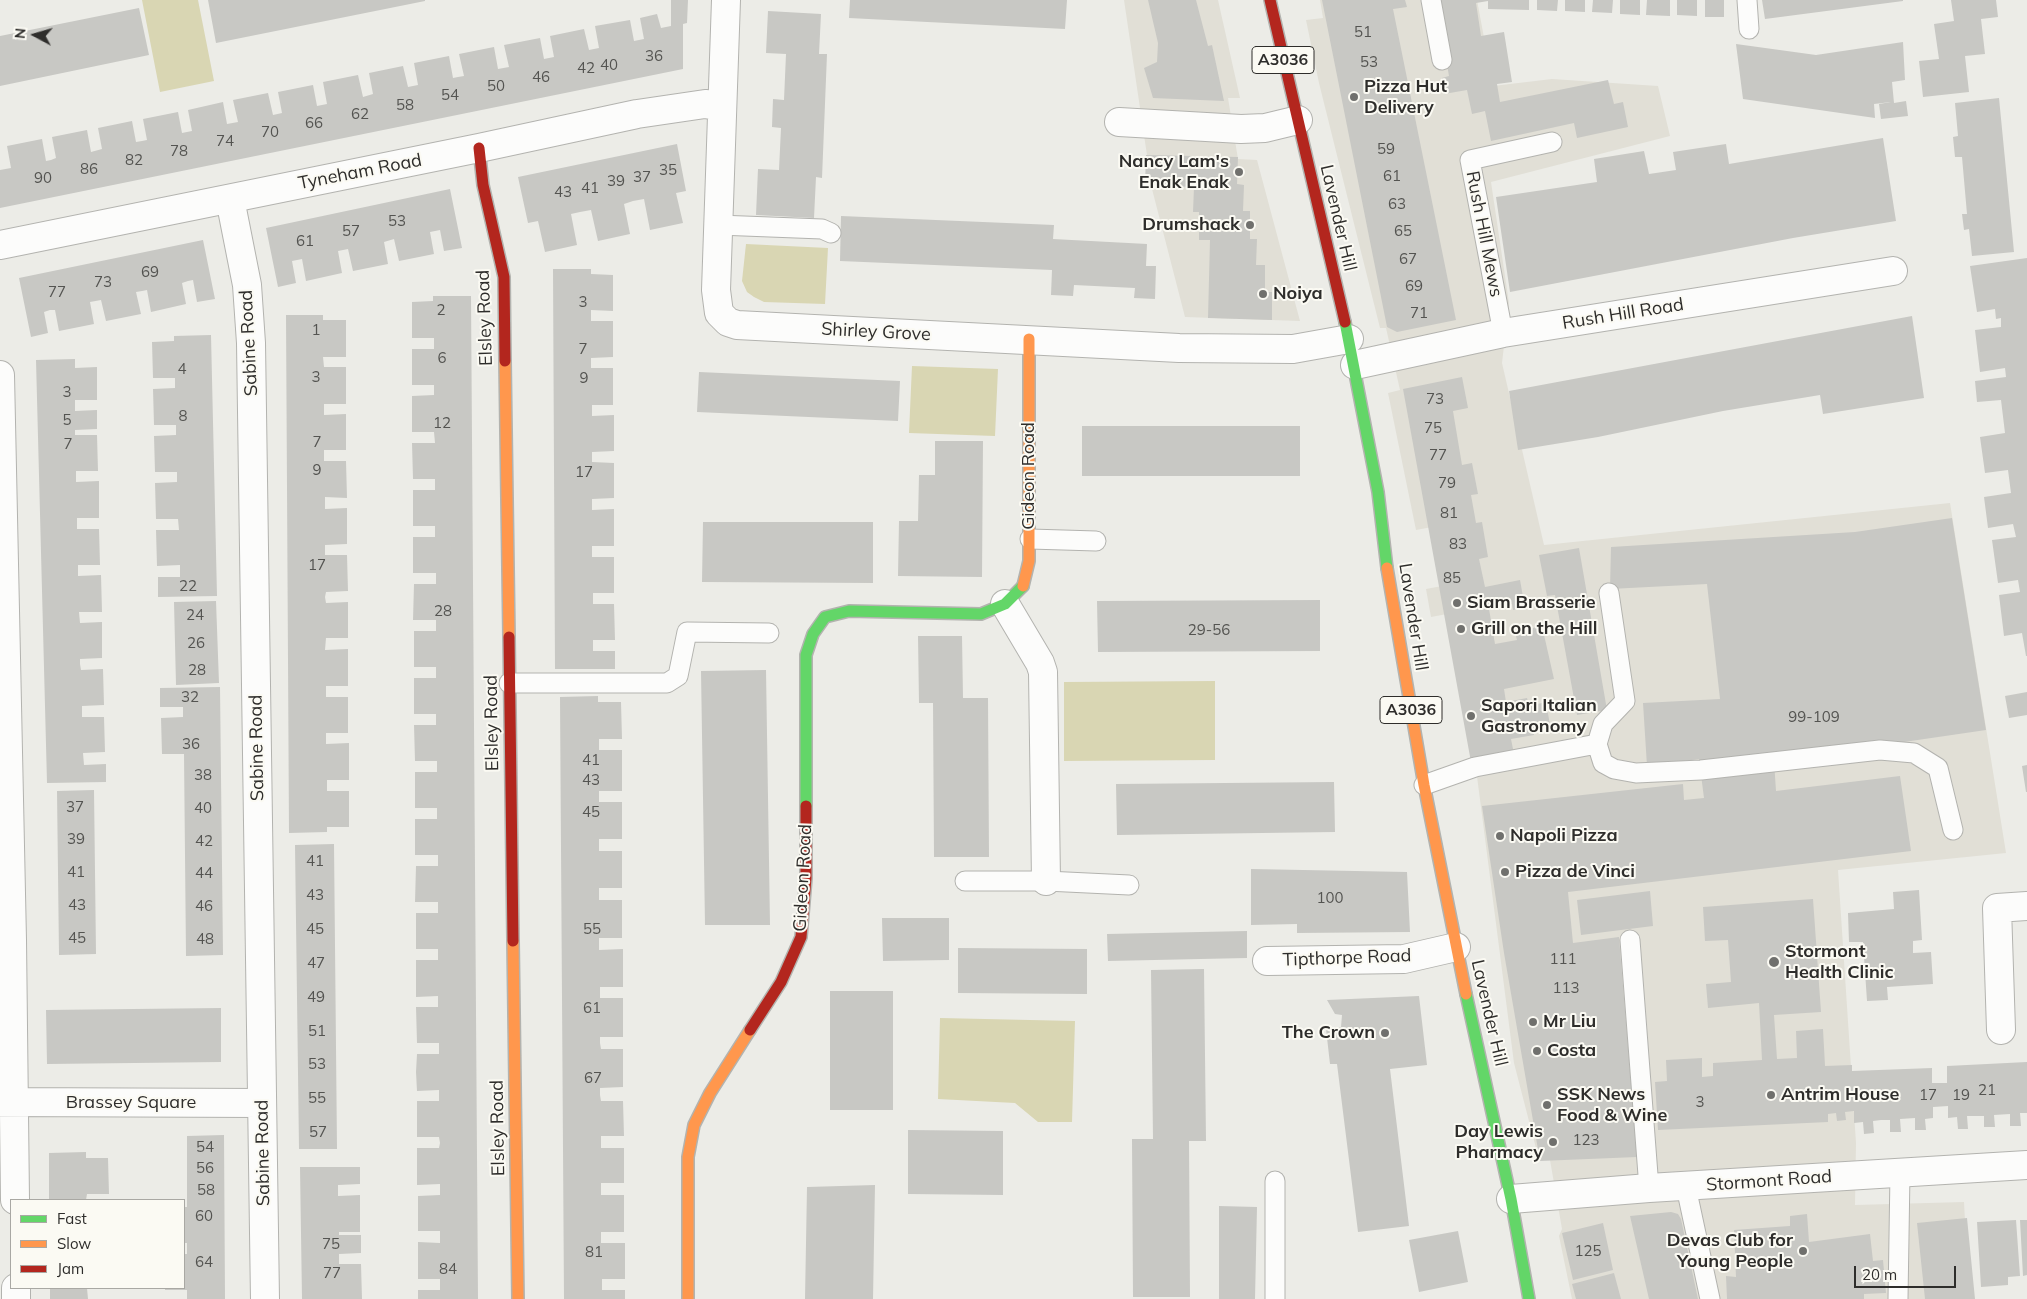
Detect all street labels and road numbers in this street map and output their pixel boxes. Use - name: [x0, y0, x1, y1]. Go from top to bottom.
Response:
- road number: A3036: [1252, 46, 1314, 74]
- street label: Tyneham Road: [296, 149, 424, 195]
- street label: Lavender Hill: [1315, 163, 1361, 273]
- street label: Rush Hill Mews: [1461, 169, 1507, 299]
- street label: Elsley Road: [473, 270, 497, 366]
- street label: Sabine Road: [235, 289, 263, 397]
- street label: Rush Hill Road: [1561, 294, 1685, 334]
- street label: Shirley Grove: [821, 318, 931, 346]
- street label: Gideon Road: [1018, 422, 1040, 530]
- street label: Lavender Hill: [1394, 562, 1432, 672]
- street label: Elsley Road: [480, 675, 504, 771]
- street label: Sabine Road: [245, 695, 269, 801]
- road number: A3036: [1380, 696, 1442, 724]
- street label: Gideon Road: [789, 824, 817, 932]
- street label: Tipthorpe Road: [1282, 945, 1412, 971]
- street label: Lavender Hill: [1466, 958, 1512, 1068]
- street label: Elsley Road: [486, 1080, 510, 1176]
- street label: Brassey Square: [66, 1092, 196, 1114]
- street label: Sabine Road: [251, 1100, 275, 1206]
- street label: Stormont Road: [1705, 1166, 1833, 1196]

